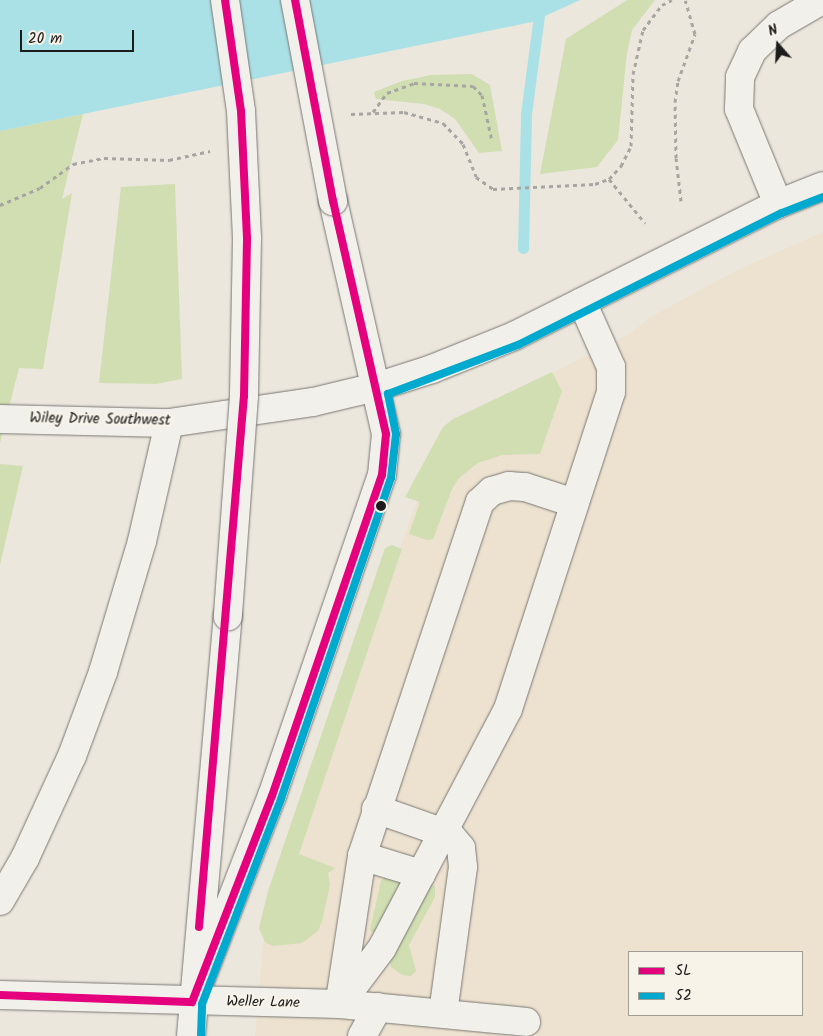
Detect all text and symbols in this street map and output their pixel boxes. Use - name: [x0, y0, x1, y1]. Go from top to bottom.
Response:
- text: N: [765, 19, 781, 43]
- scale bar: [22, 20, 136, 52]
- north arrow: [753, 20, 803, 70]
- text: 20 m: [28, 27, 62, 51]
- street label: Wiley Drive Southwest: [29, 410, 171, 430]
- unlabelled marker: [376, 501, 386, 511]
- legend: [628, 951, 803, 1016]
- text: SL: [675, 959, 691, 983]
- text: 52: [675, 984, 692, 1008]
- street label: Weller Lane: [226, 993, 300, 1013]

